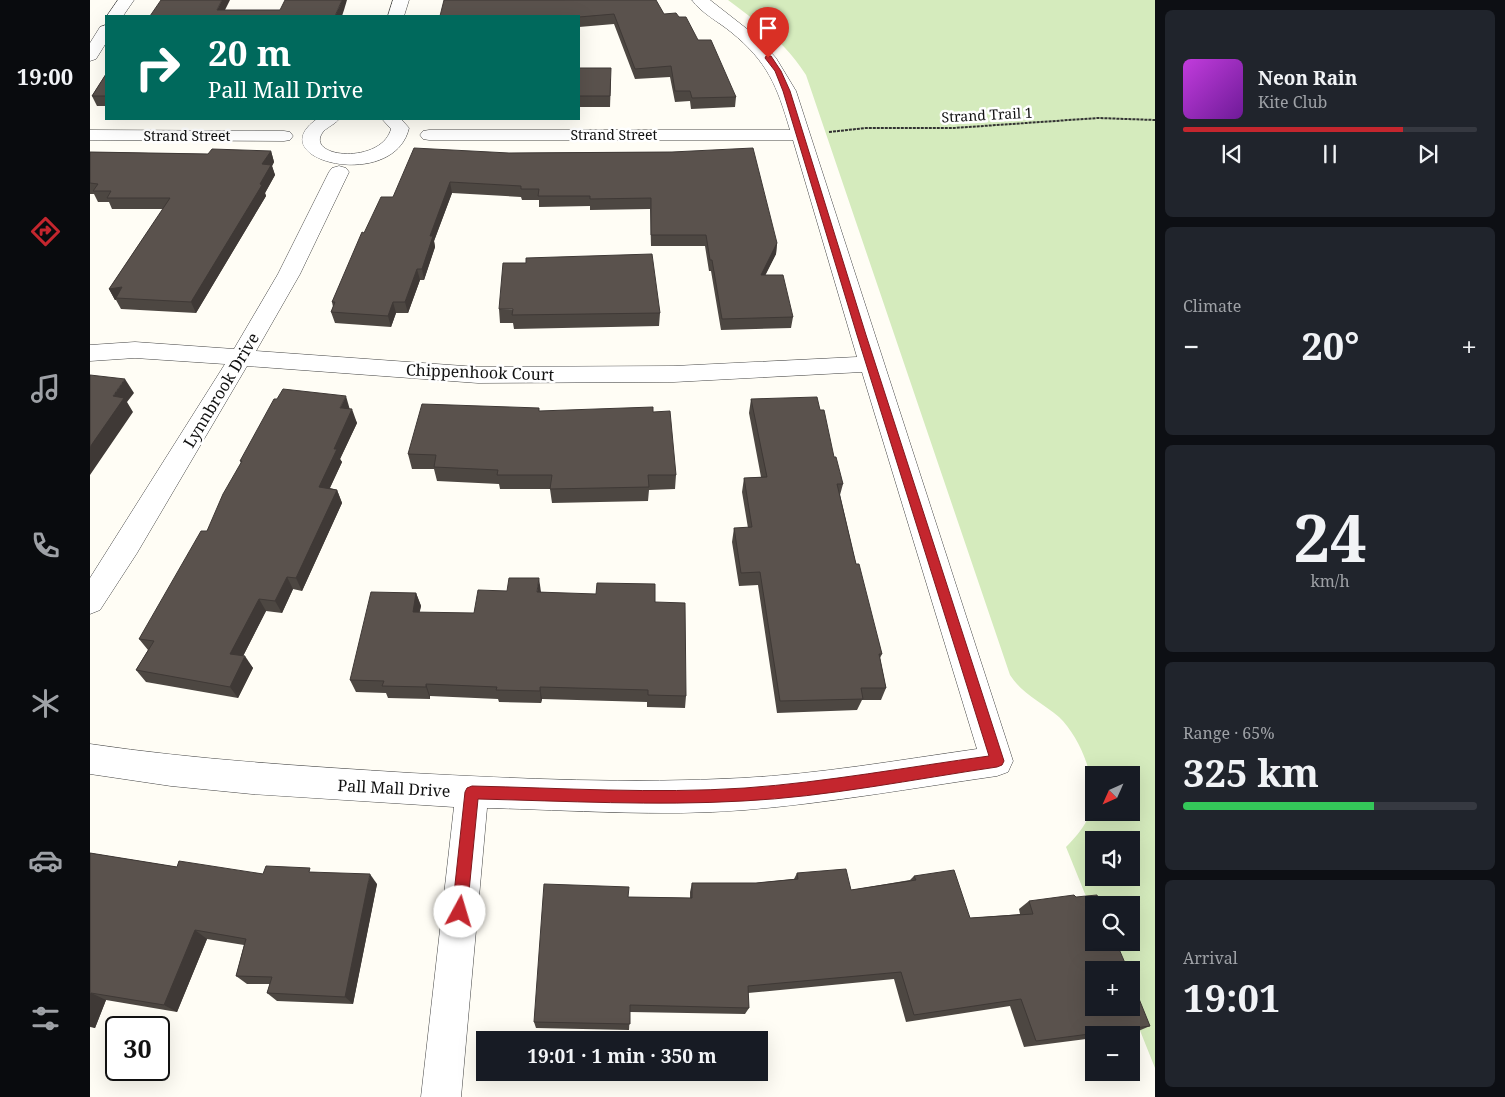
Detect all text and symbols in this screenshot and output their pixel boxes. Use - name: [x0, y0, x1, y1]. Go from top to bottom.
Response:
- pin: [747, 7, 789, 58]
- icon: arrive: [754, 14, 782, 42]
- text: 20 m: [208, 29, 291, 76]
- icon: right: [125, 35, 190, 100]
- text: 19:00: [17, 61, 73, 91]
- text: Neon Rain: [1258, 65, 1357, 91]
- text: Pall Mall Drive: [208, 74, 363, 104]
- text: Kite Club: [1258, 91, 1327, 113]
- street label: Strand Trail 1: [941, 103, 1033, 126]
- street label: Strand Street: [570, 125, 658, 144]
- street label: Strand Street: [143, 126, 231, 145]
- icon: previous: [1218, 140, 1246, 168]
- icon: pause: [1316, 140, 1344, 168]
- icon: next: [1414, 140, 1442, 168]
- icon: directions: [28, 214, 63, 249]
- text: Climate: [1183, 295, 1241, 317]
- text: 20°: [1301, 319, 1359, 371]
- text: −: [1183, 327, 1199, 365]
- text: +: [1461, 327, 1477, 365]
- street label: Lynnbrook Drive: [178, 328, 264, 452]
- street label: Chippenhook Court: [406, 358, 555, 386]
- icon: music: [28, 371, 63, 406]
- text: 24: [1293, 493, 1367, 581]
- icon: phone: [28, 528, 63, 563]
- text: km/h: [1310, 570, 1350, 592]
- icon: climate: [28, 686, 63, 721]
- text: Range · 65%: [1183, 722, 1275, 744]
- text: 325 km: [1183, 746, 1319, 798]
- north arrow: [1085, 766, 1140, 821]
- map controls: [1085, 766, 1140, 1081]
- street label: Pall Mall Drive: [337, 774, 451, 802]
- button: sound: [1085, 831, 1140, 886]
- icon: car: [28, 843, 63, 878]
- position arrow: [433, 885, 485, 937]
- button: search: [1085, 896, 1140, 951]
- text: Arrival: [1183, 947, 1238, 969]
- button: +: [1085, 961, 1140, 1016]
- text: 19:01: [1183, 971, 1280, 1023]
- icon: filters: [28, 1001, 63, 1036]
- speed limit sign: 30: [105, 1016, 170, 1081]
- button: −: [1085, 1026, 1140, 1081]
- text: 19:01 · 1 min · 350 m: [527, 1043, 717, 1069]

